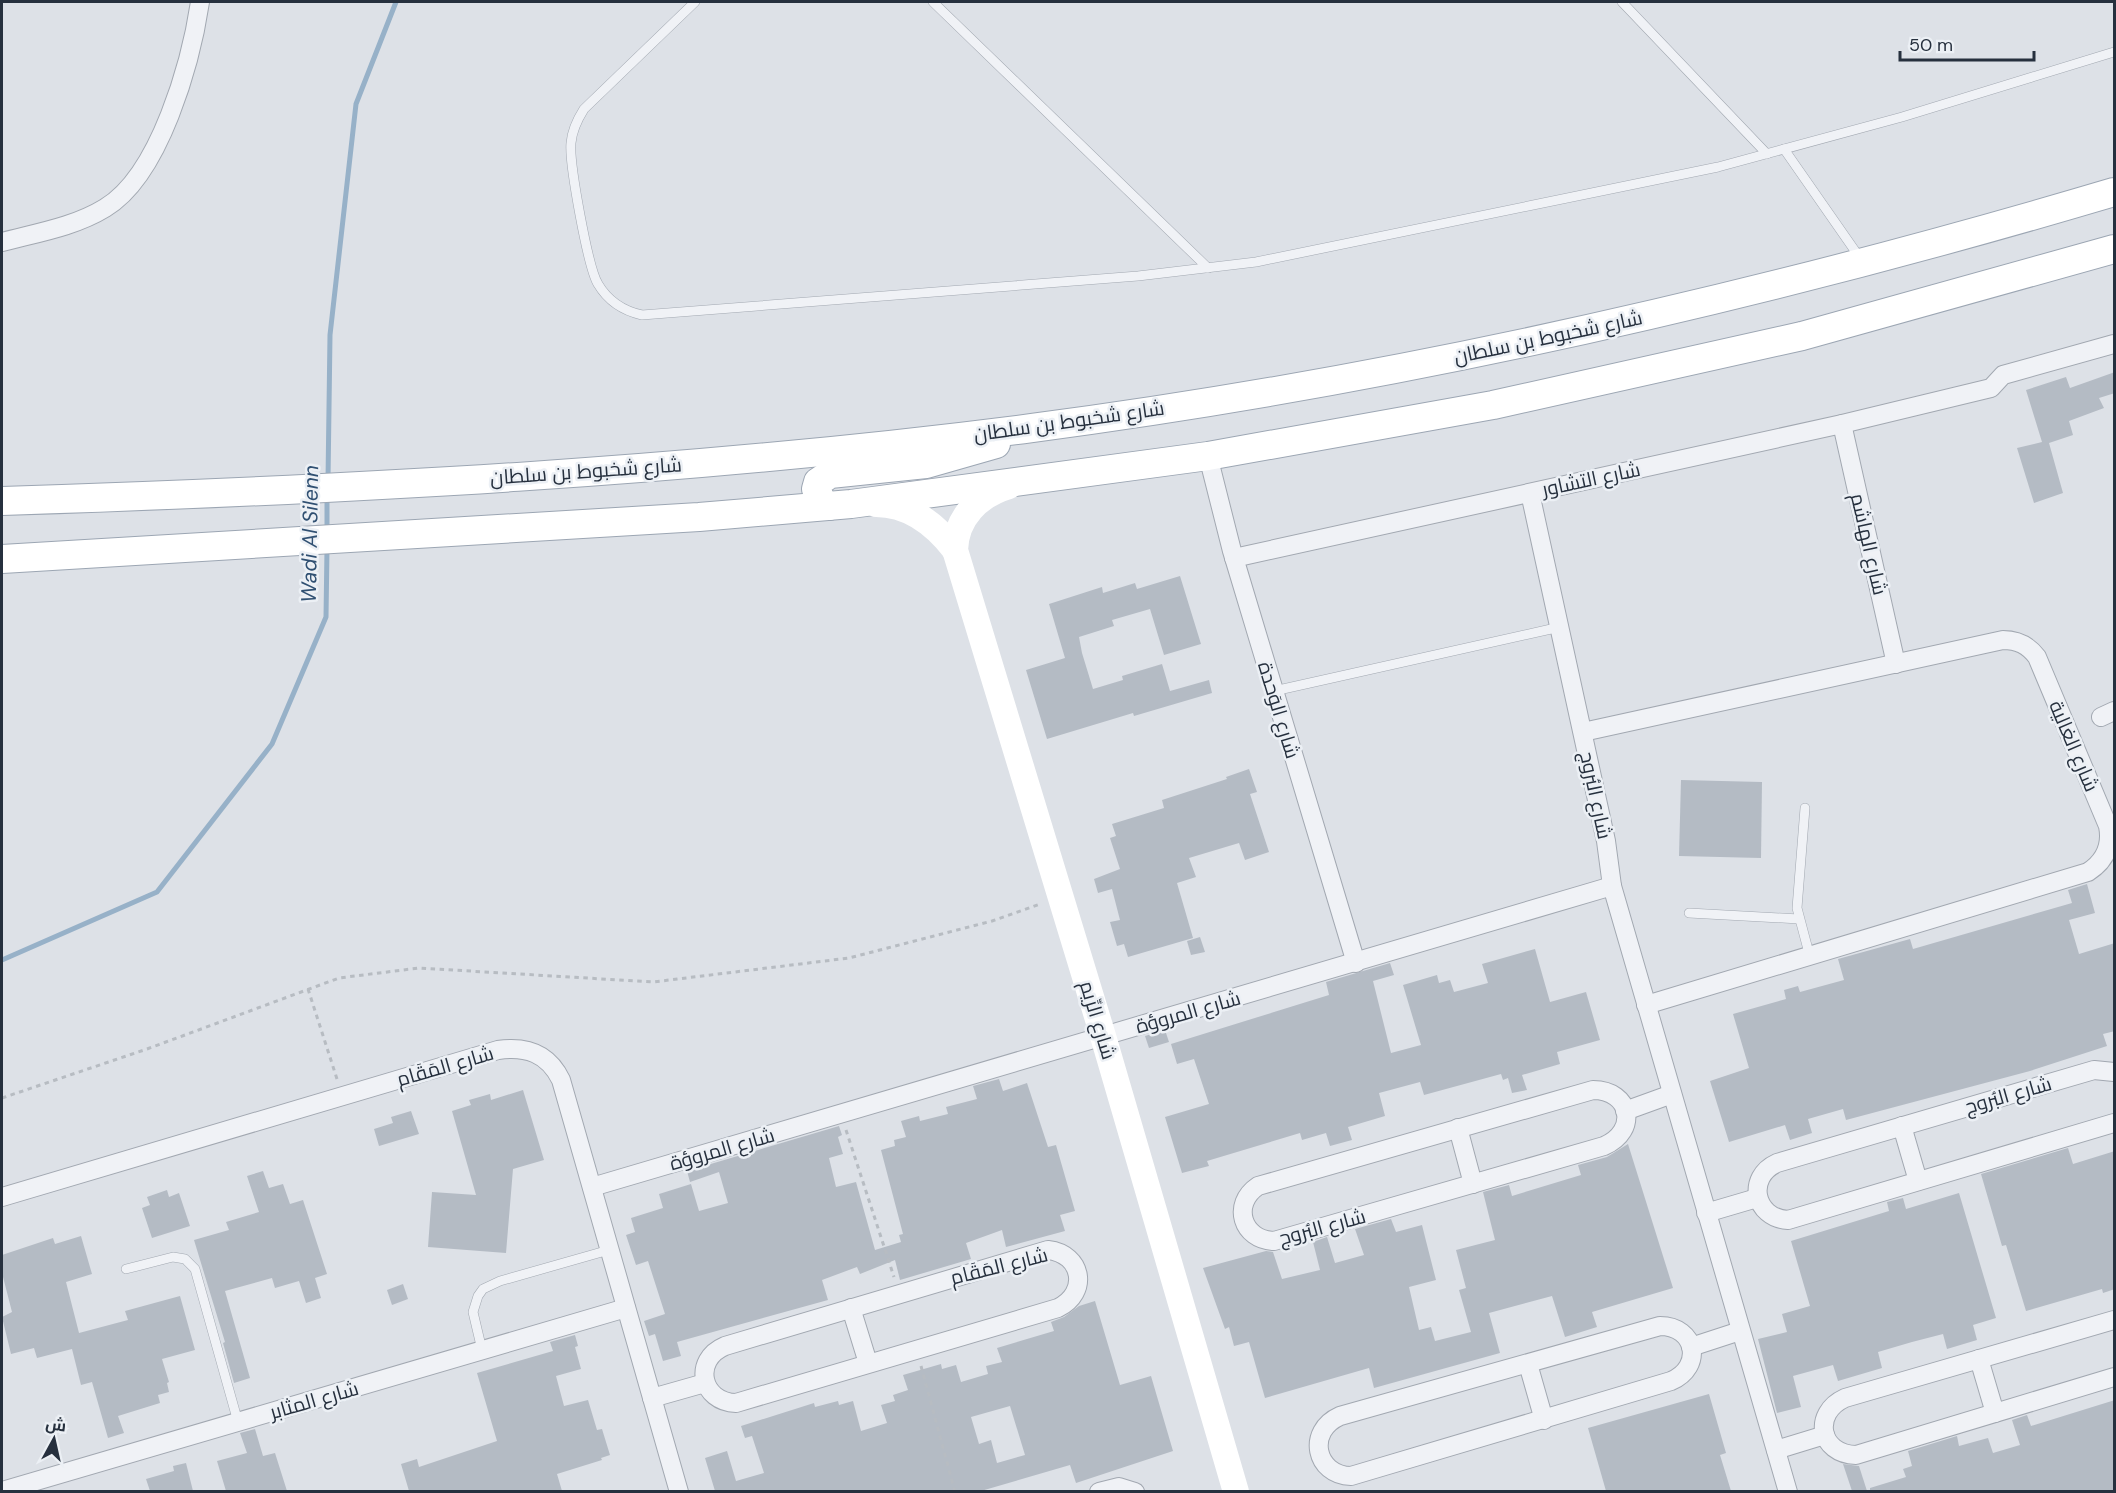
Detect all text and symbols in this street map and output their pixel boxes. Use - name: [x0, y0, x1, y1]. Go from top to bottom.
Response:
- scale bar: [1900, 24, 2034, 62]
- text: 50 m: [1909, 33, 1953, 57]
- street label: شارع شخبوط بن سلطان: [1451, 304, 1645, 371]
- street label: شارع شخبوط بن سلطان: [972, 395, 1166, 448]
- street label: شارع شخبوط بن سلطان: [489, 451, 683, 492]
- street label: شارع التشاور: [1538, 456, 1643, 503]
- water label: Wadi Al Silenn: [295, 465, 325, 603]
- street label: شارع الهاشم: [1844, 491, 1893, 598]
- street label: شارع الوَحدة: [1251, 658, 1306, 762]
- street label: شارع الغالية: [2042, 697, 2105, 796]
- street label: شارع البُروج: [1573, 749, 1618, 842]
- street label: شارع الرِّيم: [1073, 977, 1122, 1063]
- street label: شارع المروؤة: [1133, 985, 1244, 1040]
- street label: شارع المَقَام: [394, 1040, 497, 1093]
- street label: شارع البُروج: [1961, 1070, 2055, 1121]
- street label: شارع المروؤة: [667, 1122, 778, 1177]
- street label: شارع البُروج: [1275, 1203, 1369, 1252]
- street label: شارع المَقَام: [948, 1241, 1051, 1292]
- street label: شارع المثابر: [265, 1375, 362, 1426]
- north arrow: [24, 1409, 84, 1469]
- text: ش: [44, 1413, 68, 1436]

